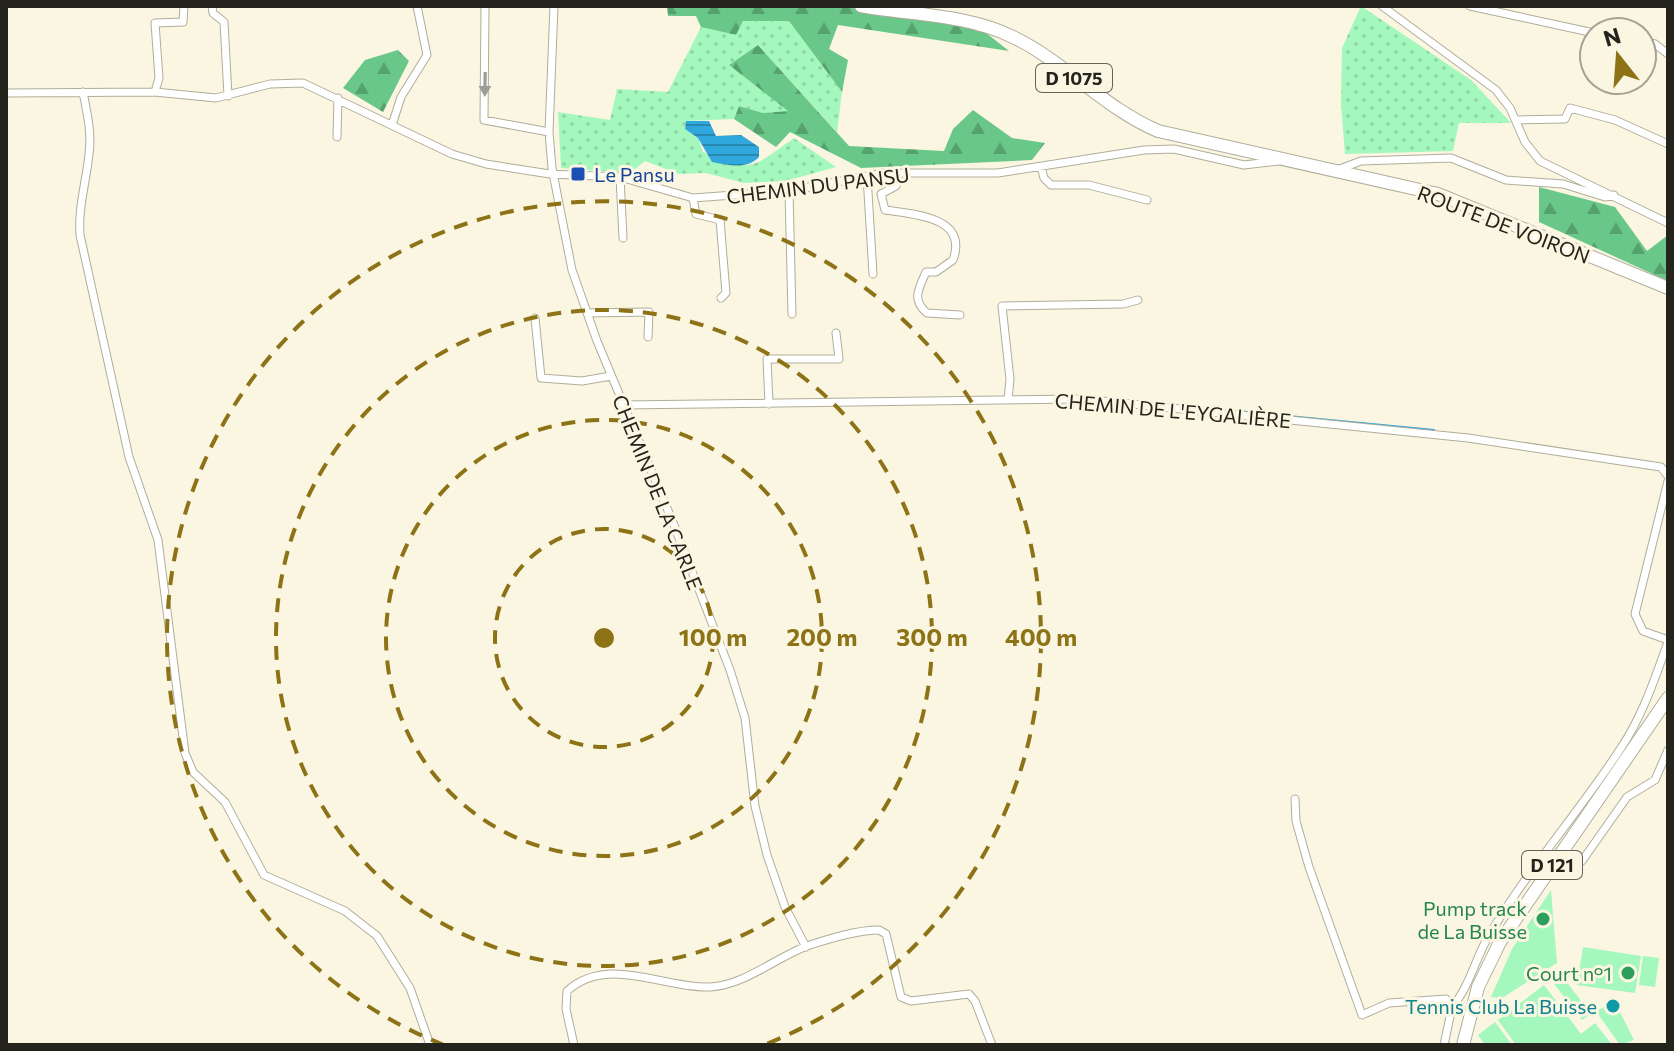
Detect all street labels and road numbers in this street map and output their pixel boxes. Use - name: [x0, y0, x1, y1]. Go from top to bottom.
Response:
- road number: D 1075: [1036, 64, 1112, 92]
- street label: CHEMIN DU PANSU: [725, 162, 911, 208]
- street label: ROUTE DE VOIRON: [1414, 180, 1594, 268]
- street label: CHEMIN DE L'EYGALIÈRE: [1054, 388, 1292, 432]
- street label: CHEMIN DE LA CARLE: [608, 391, 708, 593]
- road number: D 121: [1522, 851, 1582, 879]

